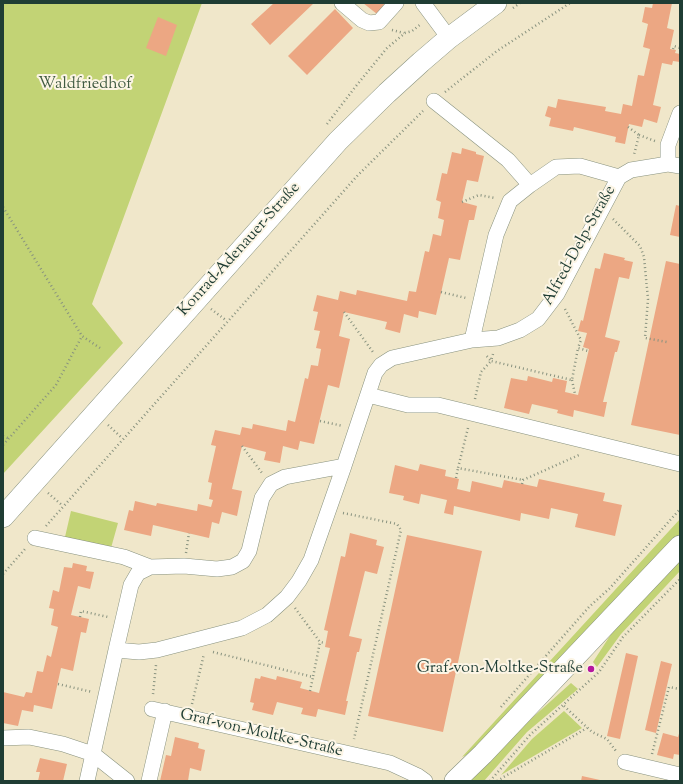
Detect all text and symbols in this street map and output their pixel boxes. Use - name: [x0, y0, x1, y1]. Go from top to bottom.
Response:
- park label: Waldfriedhof: [38, 75, 132, 95]
- street label: Konrad-Adenauer-Straße: [175, 179, 305, 321]
- street label: Alfred-Delp-Straße: [539, 183, 621, 309]
- place label: Graf-von-Moltke-Straße: [417, 659, 583, 679]
- marker: Graf-von-Moltke-Straße: [586, 664, 596, 674]
- street label: Graf-von-Moltke-Straße: [178, 706, 344, 762]

